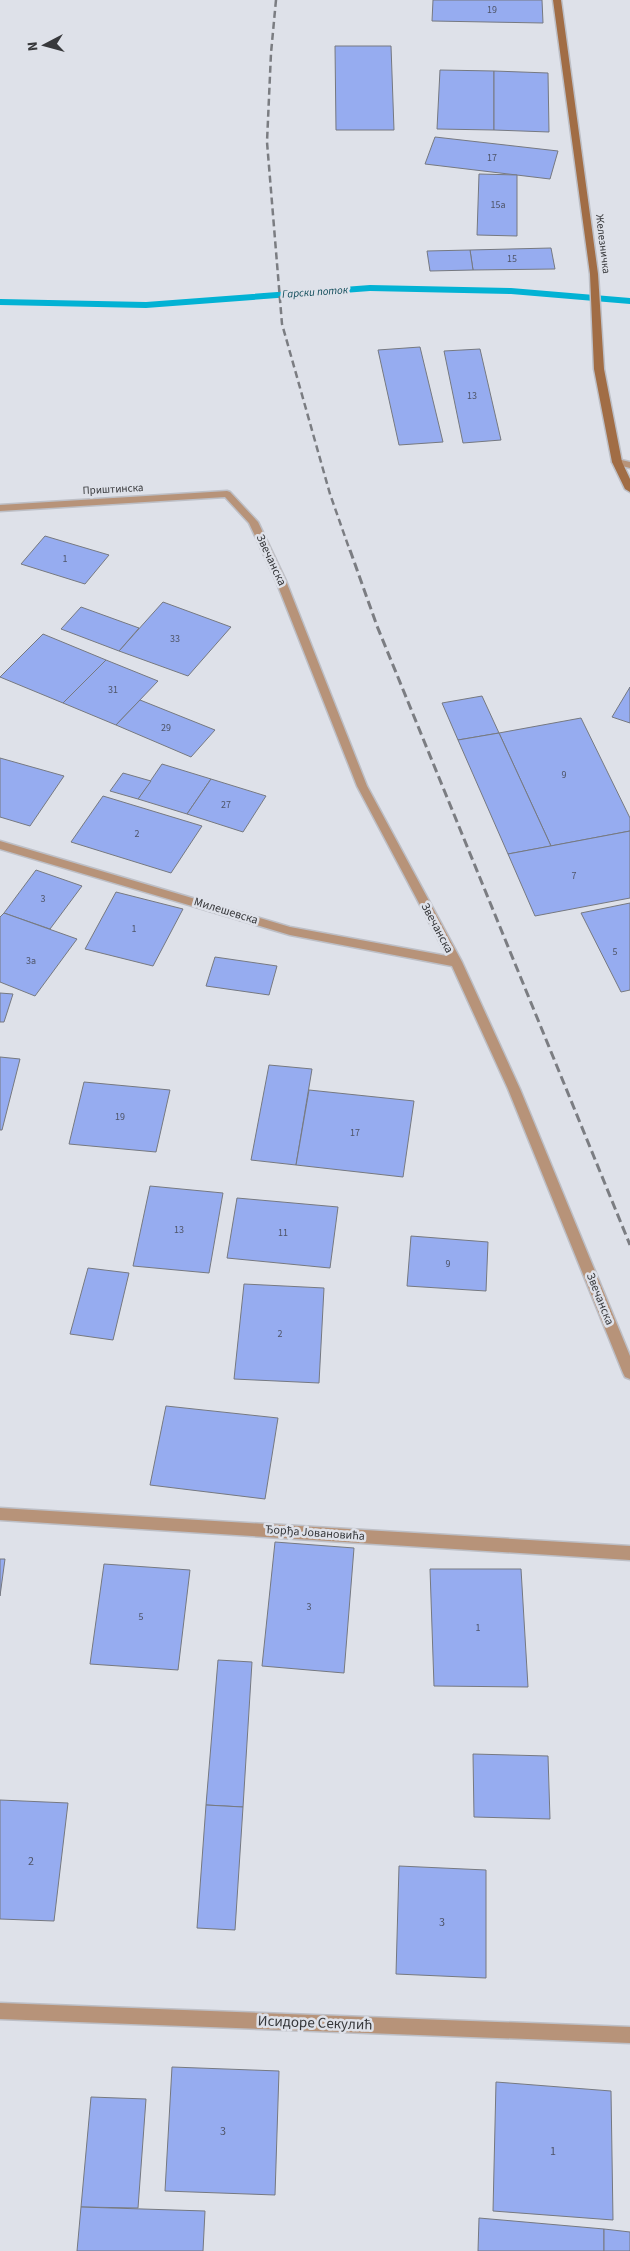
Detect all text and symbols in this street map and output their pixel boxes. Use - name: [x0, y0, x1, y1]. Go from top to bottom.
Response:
- house number: 19: [487, 3, 497, 17]
- north arrow: [20, 20, 70, 70]
- text: N: [23, 41, 43, 52]
- house number: 17: [487, 151, 497, 165]
- house number: 15a: [491, 198, 505, 212]
- street label: Железничка: [592, 213, 614, 275]
- house number: 15: [507, 252, 517, 266]
- water label: Гарски поток: [282, 282, 349, 302]
- house number: 13: [467, 389, 477, 403]
- street label: Приштинска: [82, 480, 144, 498]
- street label: Звечанска: [252, 532, 290, 588]
- house number: 1: [63, 552, 68, 566]
- house number: 33: [170, 632, 180, 646]
- house number: 31: [108, 683, 118, 697]
- house number: 29: [161, 721, 171, 735]
- house number: 9: [562, 768, 567, 782]
- house number: 27: [221, 798, 231, 812]
- house number: 2: [135, 827, 140, 841]
- house number: 7: [572, 869, 577, 883]
- house number: 3: [41, 892, 46, 906]
- street label: Милешевска: [192, 893, 260, 929]
- street label: Звечанска: [417, 900, 457, 956]
- house number: 1: [132, 922, 137, 936]
- house number: 5: [613, 945, 618, 959]
- house number: 3a: [26, 954, 36, 968]
- house number: 19: [115, 1110, 125, 1124]
- house number: 17: [350, 1126, 360, 1140]
- house number: 13: [174, 1223, 184, 1237]
- house number: 11: [278, 1226, 288, 1240]
- house number: 9: [446, 1257, 451, 1271]
- street label: Звечанска: [582, 1270, 618, 1328]
- house number: 2: [278, 1327, 283, 1341]
- street label: Ђорђа Јовановића: [265, 1521, 365, 1545]
- house number: 3: [307, 1600, 312, 1614]
- house number: 5: [139, 1610, 144, 1624]
- house number: 1: [476, 1621, 481, 1635]
- house number: 2: [28, 1853, 34, 1870]
- house number: 3: [439, 1914, 445, 1931]
- street label: Исидоре Секулић: [257, 2011, 373, 2035]
- house number: 3: [220, 2123, 226, 2140]
- house number: 1: [550, 2143, 556, 2160]

